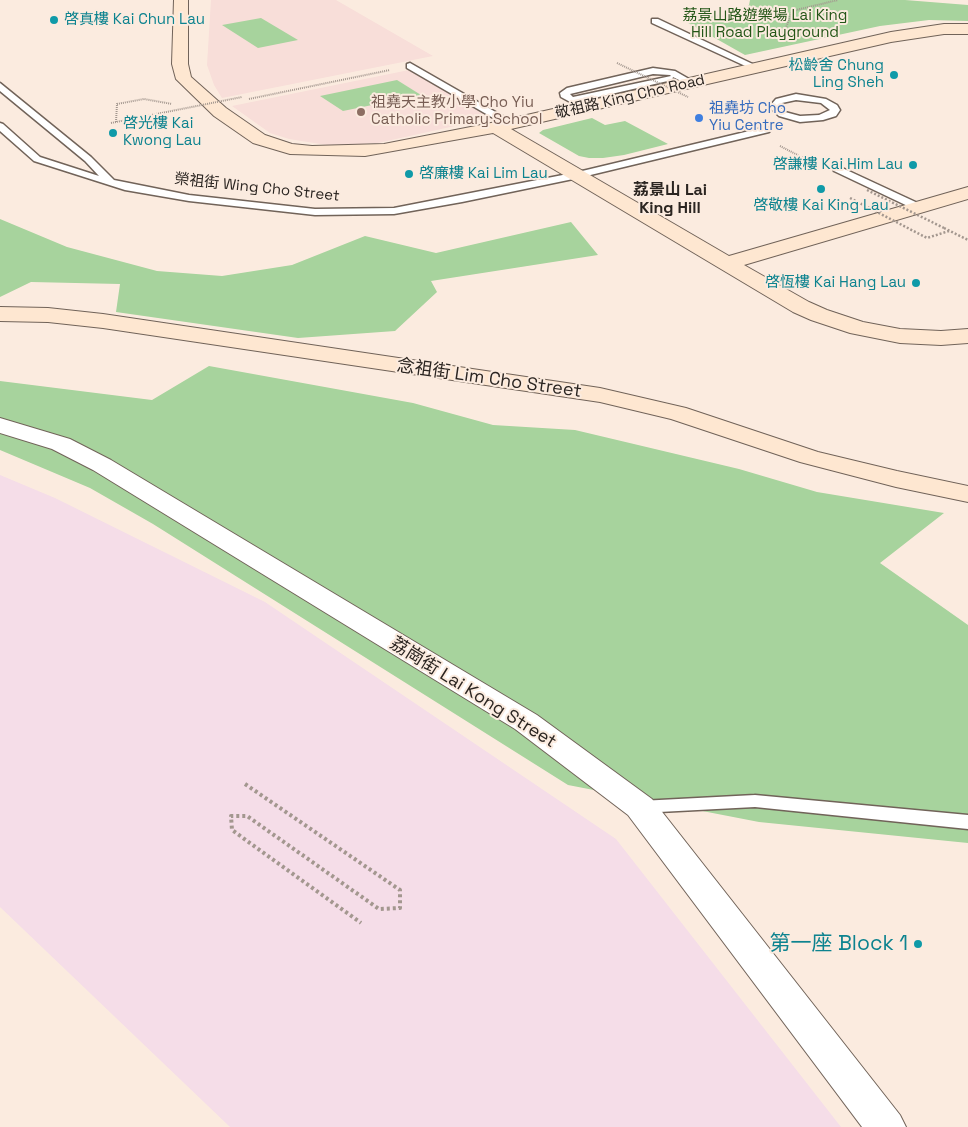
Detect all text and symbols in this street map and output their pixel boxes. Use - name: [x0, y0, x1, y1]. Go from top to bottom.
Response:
- park label: 荔景山路遊樂場 Lai King Hill Road Playground: [683, 7, 847, 42]
- place label: 啓真樓 Kai Chun Lau: [64, 11, 205, 29]
- marker: 啓真樓 Kai Chun Lau: [48, 14, 60, 26]
- place label: 松齡舍 Chung Ling Sheh: [788, 57, 884, 92]
- marker: 松齡舍 Chung Ling Sheh: [888, 69, 900, 81]
- street label: 敬祖路 King Cho Road: [553, 71, 707, 123]
- place label: 祖堯天主教小學 Cho Yiu Catholic Primary School: [371, 94, 542, 129]
- place label: 祖堯坊 Cho Yiu Centre: [709, 100, 786, 135]
- marker: 祖堯天主教小學 Cho Yiu Catholic Primary School: [355, 106, 367, 118]
- marker: 祖堯坊 Cho Yiu Centre: [693, 112, 705, 124]
- place label: 啓光樓 Kai Kwong Lau: [123, 115, 201, 150]
- marker: 啓光樓 Kai Kwong Lau: [107, 127, 119, 139]
- place label: 啓謙樓 Kai Him Lau: [773, 156, 903, 174]
- marker: 啓謙樓 Kai Him Lau: [907, 159, 919, 171]
- place label: 啓廉樓 Kai Lim Lau: [419, 165, 548, 183]
- marker: 啓廉樓 Kai Lim Lau: [403, 168, 415, 180]
- street label: 榮祖街 Wing Cho Street: [173, 170, 341, 206]
- district label: 荔景山 Lai King Hill: [633, 181, 707, 219]
- marker: 啓敬樓 Kai King Lau: [815, 183, 827, 195]
- place label: 啓敬樓 Kai King Lau: [753, 197, 889, 215]
- place label: 啓恆樓 Kai Hang Lau: [765, 274, 906, 292]
- marker: 啓恆樓 Kai Hang Lau: [910, 277, 922, 289]
- street label: 念祖街 Lim Cho Street: [395, 355, 583, 403]
- street label: 荔崗街 Lai Kong Street: [386, 633, 560, 753]
- place label: 第一座 Block 1: [770, 931, 908, 957]
- marker: 第一座 Block 1: [912, 938, 924, 950]

